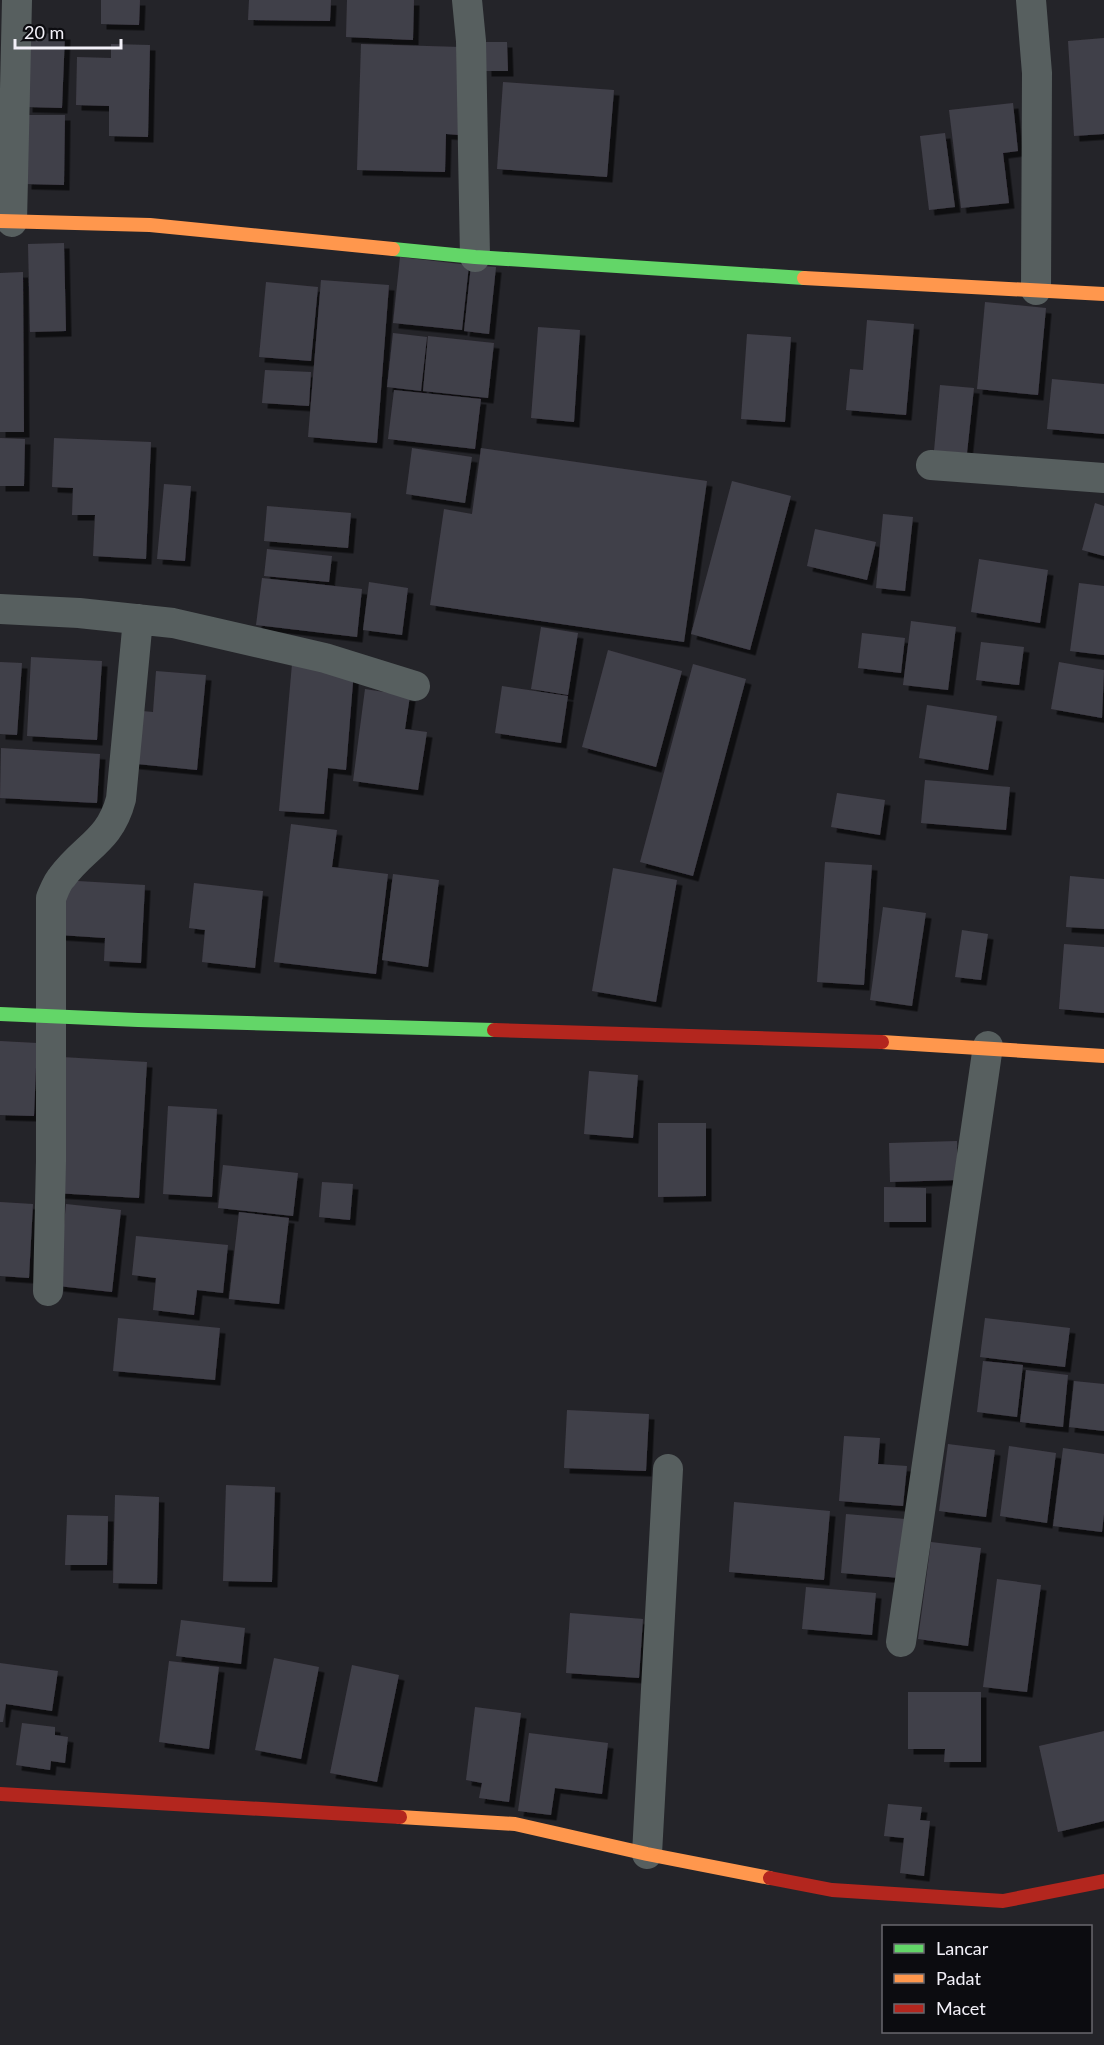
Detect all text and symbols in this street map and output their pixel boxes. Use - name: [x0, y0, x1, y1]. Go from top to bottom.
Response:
- scale bar: [15, 12, 122, 50]
- text: 20 m: [24, 21, 64, 43]
- legend: [882, 1925, 1092, 2033]
- text: Lancar: [936, 1937, 989, 1959]
- text: Padat: [936, 1967, 981, 1989]
- text: Macet: [936, 1997, 986, 2019]

